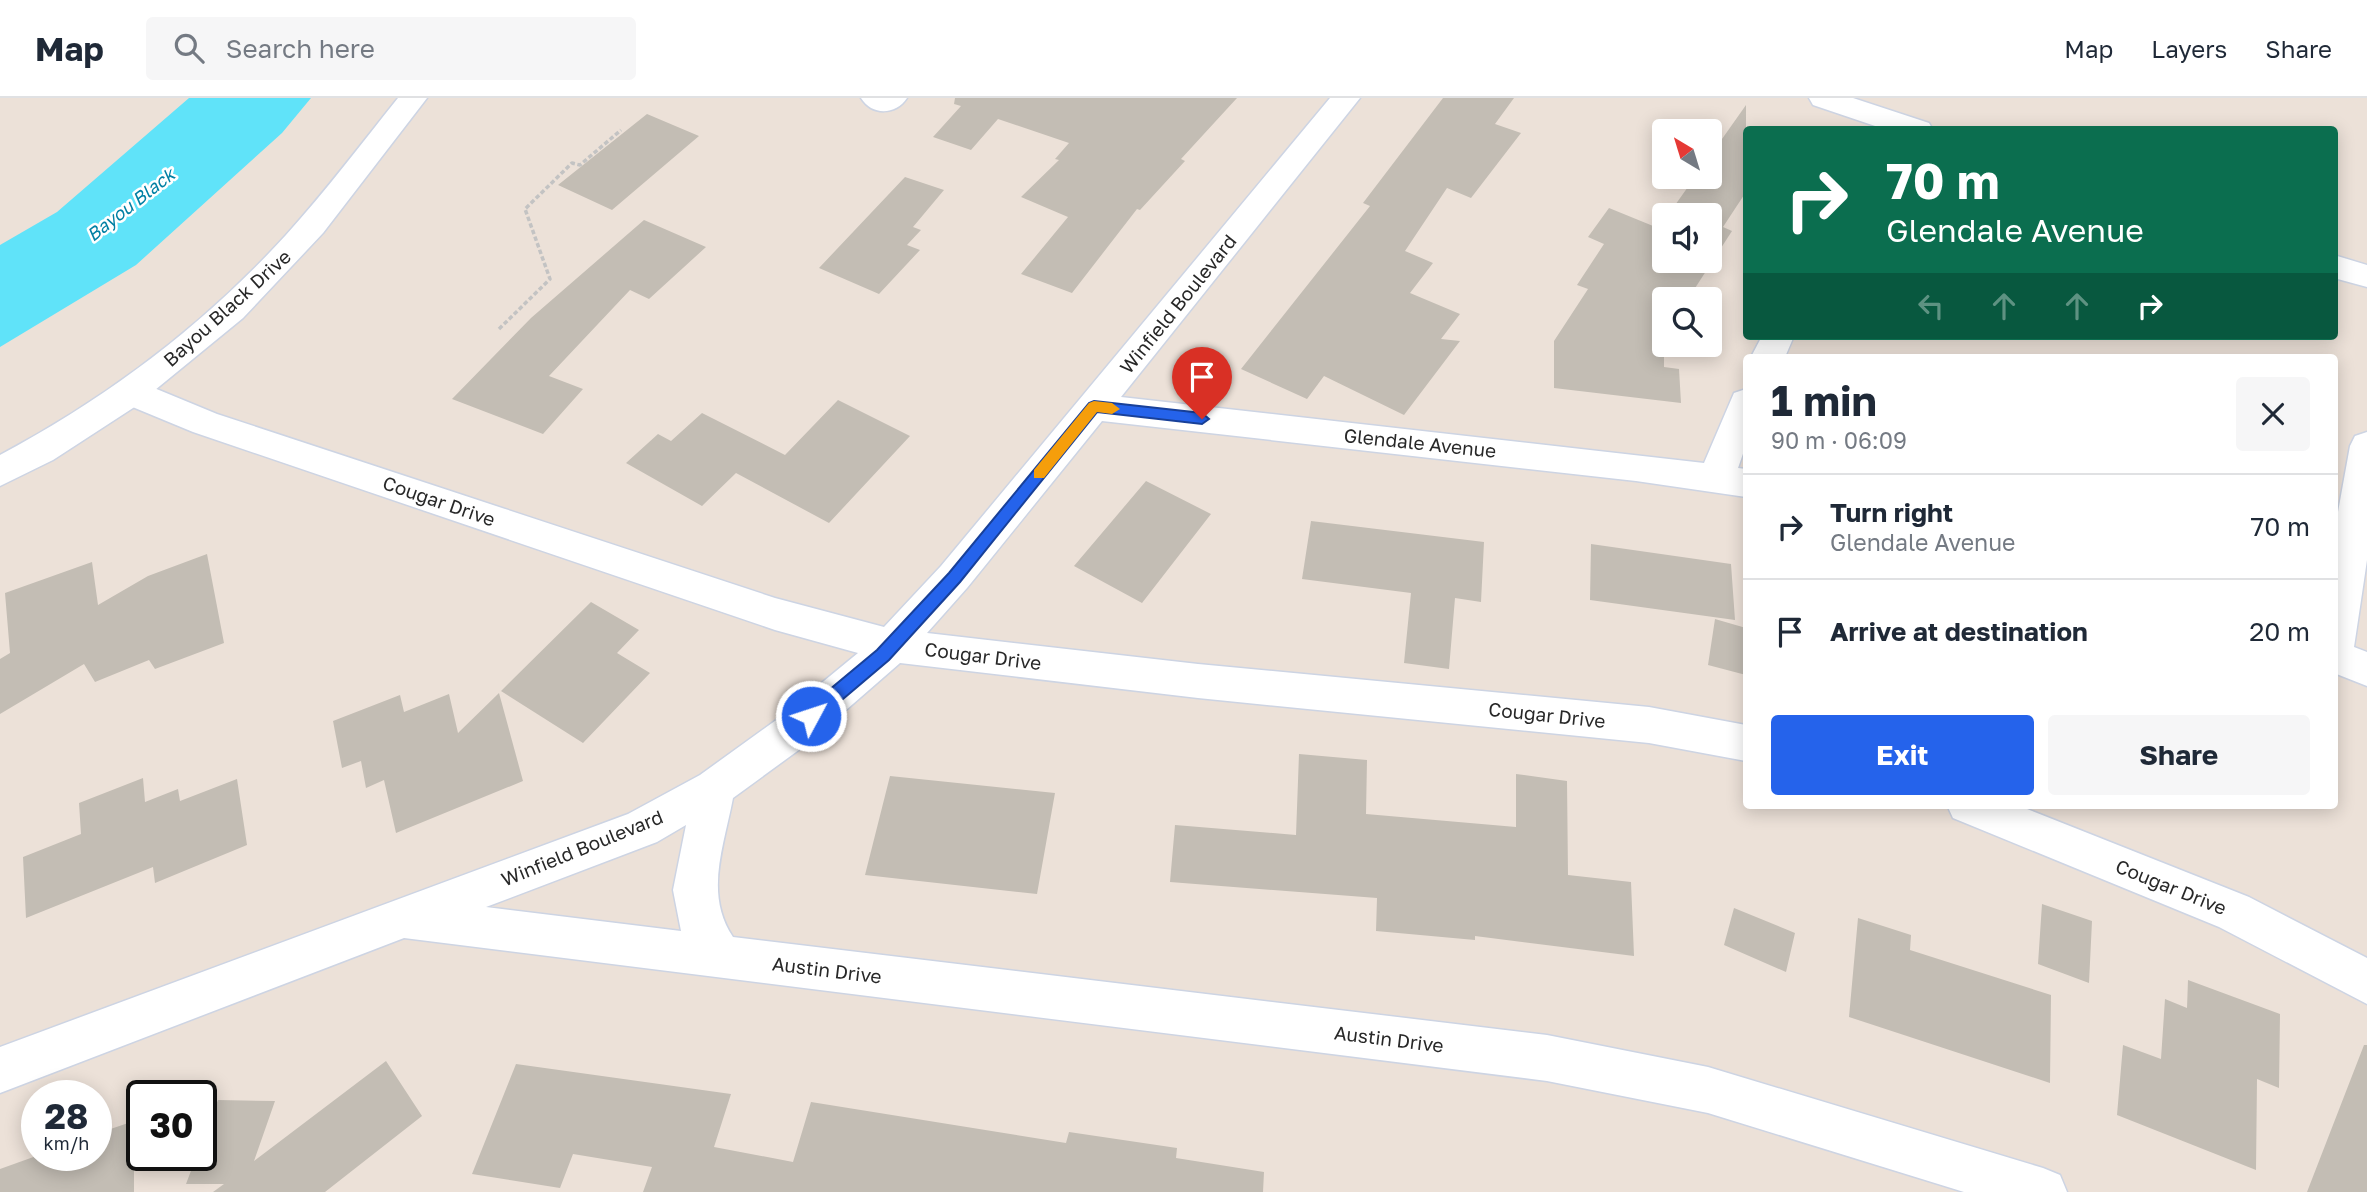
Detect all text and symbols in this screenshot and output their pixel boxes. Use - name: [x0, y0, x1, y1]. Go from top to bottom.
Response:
- search box: [146, 17, 636, 80]
- text: Map: [35, 29, 104, 68]
- icon: search: [170, 29, 208, 67]
- text: Search here: [226, 33, 375, 64]
- text: Map: [2064, 34, 2113, 63]
- text: Layers: [2151, 34, 2227, 63]
- text: Share: [2265, 34, 2332, 63]
- north arrow: [1652, 119, 1722, 189]
- map controls: [1652, 119, 1722, 357]
- text: 70 m: [1886, 151, 2000, 210]
- icon: right: [1771, 154, 1862, 245]
- water label: Bayou Black: [82, 162, 180, 245]
- button: sound: [1652, 203, 1722, 273]
- text: Glendale Avenue: [1886, 211, 2144, 249]
- street label: Winfield Boulevard: [1114, 230, 1241, 378]
- street label: Bayou Black Drive: [158, 244, 295, 371]
- button: search: [1652, 287, 1722, 357]
- icon: left: [1912, 287, 1950, 325]
- icon: ahead: [1985, 287, 2023, 325]
- icon: ahead: [2058, 287, 2096, 325]
- icon: right: [2131, 287, 2169, 325]
- pin: [1172, 347, 1232, 419]
- icon: arrive: [1183, 358, 1221, 396]
- text: 1 min: [1771, 375, 1877, 425]
- button: close: [2236, 377, 2310, 451]
- street label: Glendale Avenue: [1343, 423, 1497, 462]
- text: 90 m · 06:09: [1771, 426, 1907, 454]
- street label: Cougar Drive: [380, 471, 498, 531]
- text: Turn right: [1830, 497, 1953, 528]
- icon: right: [1771, 508, 1809, 546]
- text: 70 m: [2251, 511, 2310, 542]
- text: Glendale Avenue: [1830, 528, 2015, 556]
- icon: arrive: [1771, 613, 1809, 651]
- text: Arrive at destination: [1830, 616, 2088, 647]
- text: 20 m: [2249, 616, 2310, 647]
- street label: Cougar Drive: [923, 637, 1043, 674]
- position arrow: [774, 679, 848, 753]
- street label: Cougar Drive: [1487, 697, 1607, 732]
- button: Exit: [1771, 715, 2034, 795]
- button: Share: [2048, 715, 2310, 795]
- street label: Winfield Boulevard: [498, 805, 666, 890]
- street label: Cougar Drive: [2112, 854, 2230, 919]
- street label: Austin Drive: [771, 951, 883, 988]
- street label: Austin Drive: [1333, 1020, 1445, 1057]
- speed limit sign: 30: [126, 1080, 217, 1171]
- text: 28: [45, 1095, 88, 1137]
- text: km/h: [44, 1132, 89, 1154]

